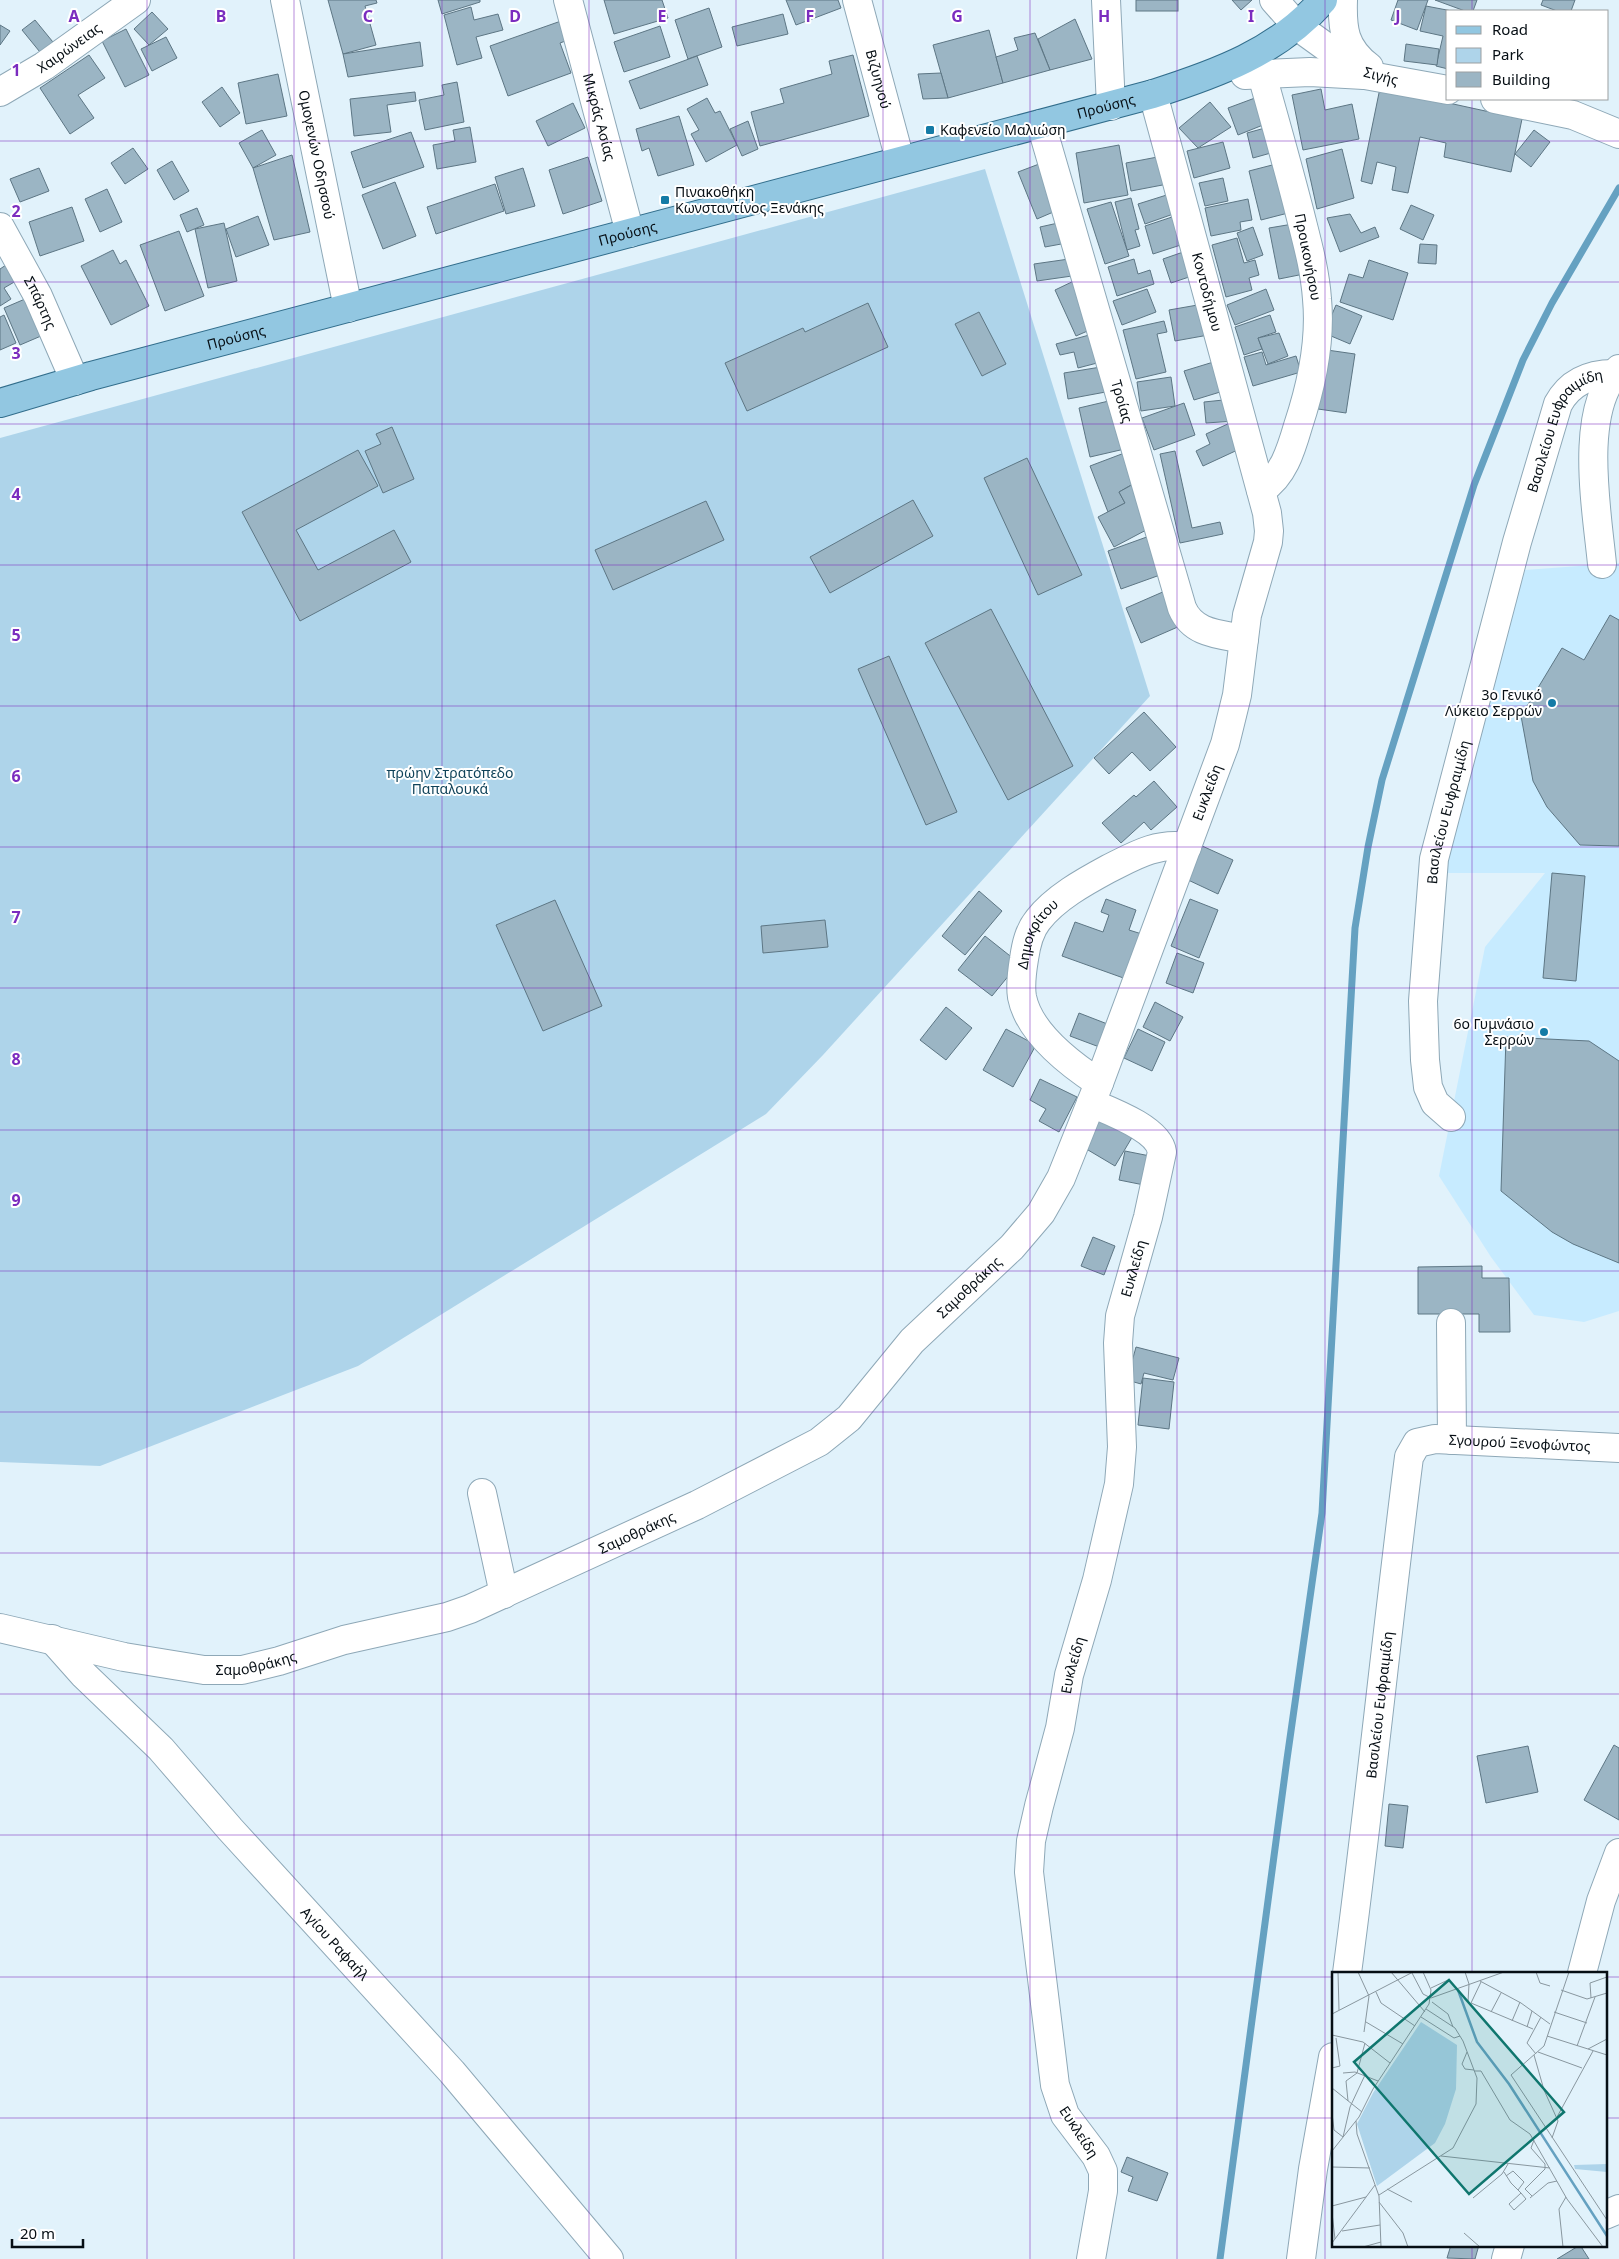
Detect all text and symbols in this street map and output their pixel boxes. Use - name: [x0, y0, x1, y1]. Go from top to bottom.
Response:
- text: A: [68, 5, 80, 27]
- text: B: [216, 5, 226, 27]
- text: C: [363, 5, 373, 27]
- text: D: [509, 5, 521, 27]
- text: E: [658, 5, 667, 27]
- text: F: [806, 5, 814, 27]
- text: G: [951, 5, 963, 27]
- text: H: [1098, 5, 1110, 27]
- text: I: [1248, 5, 1254, 27]
- text: J: [1393, 5, 1401, 27]
- legend: [1446, 10, 1609, 100]
- street label: Χαιρώνειας: [33, 18, 105, 77]
- text: Road: [1492, 19, 1528, 39]
- text: Park: [1492, 44, 1524, 64]
- street label: Βιζυηνού: [862, 47, 896, 111]
- text: 1: [11, 59, 21, 81]
- street label: Σιγής: [1362, 62, 1401, 89]
- text: Building: [1492, 69, 1550, 89]
- street label: Μικράς Ασίας: [579, 71, 620, 163]
- street label: Ομογενών Οδησσού: [295, 88, 340, 221]
- street label: Προύσης: [1075, 89, 1137, 123]
- place label: Καφενείο Μαλιώση: [940, 120, 1066, 139]
- marker: Καφενείο Μαλιώση: [924, 124, 936, 136]
- place label: Πινακοθήκη Κωνσταντίνος Ξενάκης: [675, 182, 824, 217]
- marker: Πινακοθήκη Κωνσταντίνος Ξενάκης: [659, 194, 671, 206]
- text: 2: [11, 200, 21, 222]
- street label: Προικονήσου: [1291, 212, 1326, 302]
- street label: Προύσης: [596, 216, 659, 250]
- street label: Κοντοδήμου: [1188, 250, 1227, 334]
- street label: Σπάρτης: [20, 273, 61, 332]
- street label: Προύσης: [205, 320, 267, 354]
- text: 3: [11, 342, 21, 364]
- street label: Βασιλείου Ευφραιμίδη: [1522, 365, 1604, 495]
- street label: Τροίας: [1107, 378, 1138, 425]
- text: 4: [11, 483, 21, 505]
- text: 5: [11, 624, 21, 646]
- place label: 3ο Γενικό Λύκειο Σερρών: [1445, 685, 1542, 720]
- marker: 3ο Γενικό Λύκειο Σερρών: [1546, 697, 1558, 709]
- street label: Βασιλείου Ευφραιμίδη: [1422, 738, 1474, 885]
- street label: Ευκλείδη: [1187, 762, 1226, 823]
- park label: πρώην Στρατόπεδο Παπαλουκά: [386, 763, 514, 798]
- text: 6: [11, 765, 21, 787]
- street label: Δημοκρίτου: [1013, 894, 1062, 971]
- text: 7: [11, 906, 21, 928]
- place label: 6ο Γυμνάσιο Σερρών: [1453, 1014, 1534, 1049]
- marker: 6ο Γυμνάσιο Σερρών: [1538, 1026, 1550, 1038]
- text: 8: [11, 1048, 21, 1070]
- text: 9: [11, 1189, 21, 1211]
- street label: Ευκλείδη: [1116, 1237, 1150, 1299]
- street label: Σαμοθράκης: [932, 1252, 1005, 1322]
- street label: Σγουρού Ξενοφώντος: [1448, 1430, 1591, 1456]
- street label: Σαμοθράκης: [595, 1506, 678, 1558]
- street label: Βασιλείου Ευφραιμίδη: [1361, 1630, 1397, 1779]
- street label: Ευκλείδη: [1056, 1634, 1089, 1695]
- street label: Σαμοθράκης: [216, 1646, 299, 1679]
- street label: Αγίου Ραφαήλ: [297, 1903, 374, 1985]
- inset map: [1332, 1972, 1606, 2246]
- street label: Ευκλείδη: [1055, 2102, 1103, 2161]
- scale bar: [12, 2216, 84, 2248]
- text: 20 m: [20, 2223, 55, 2243]

